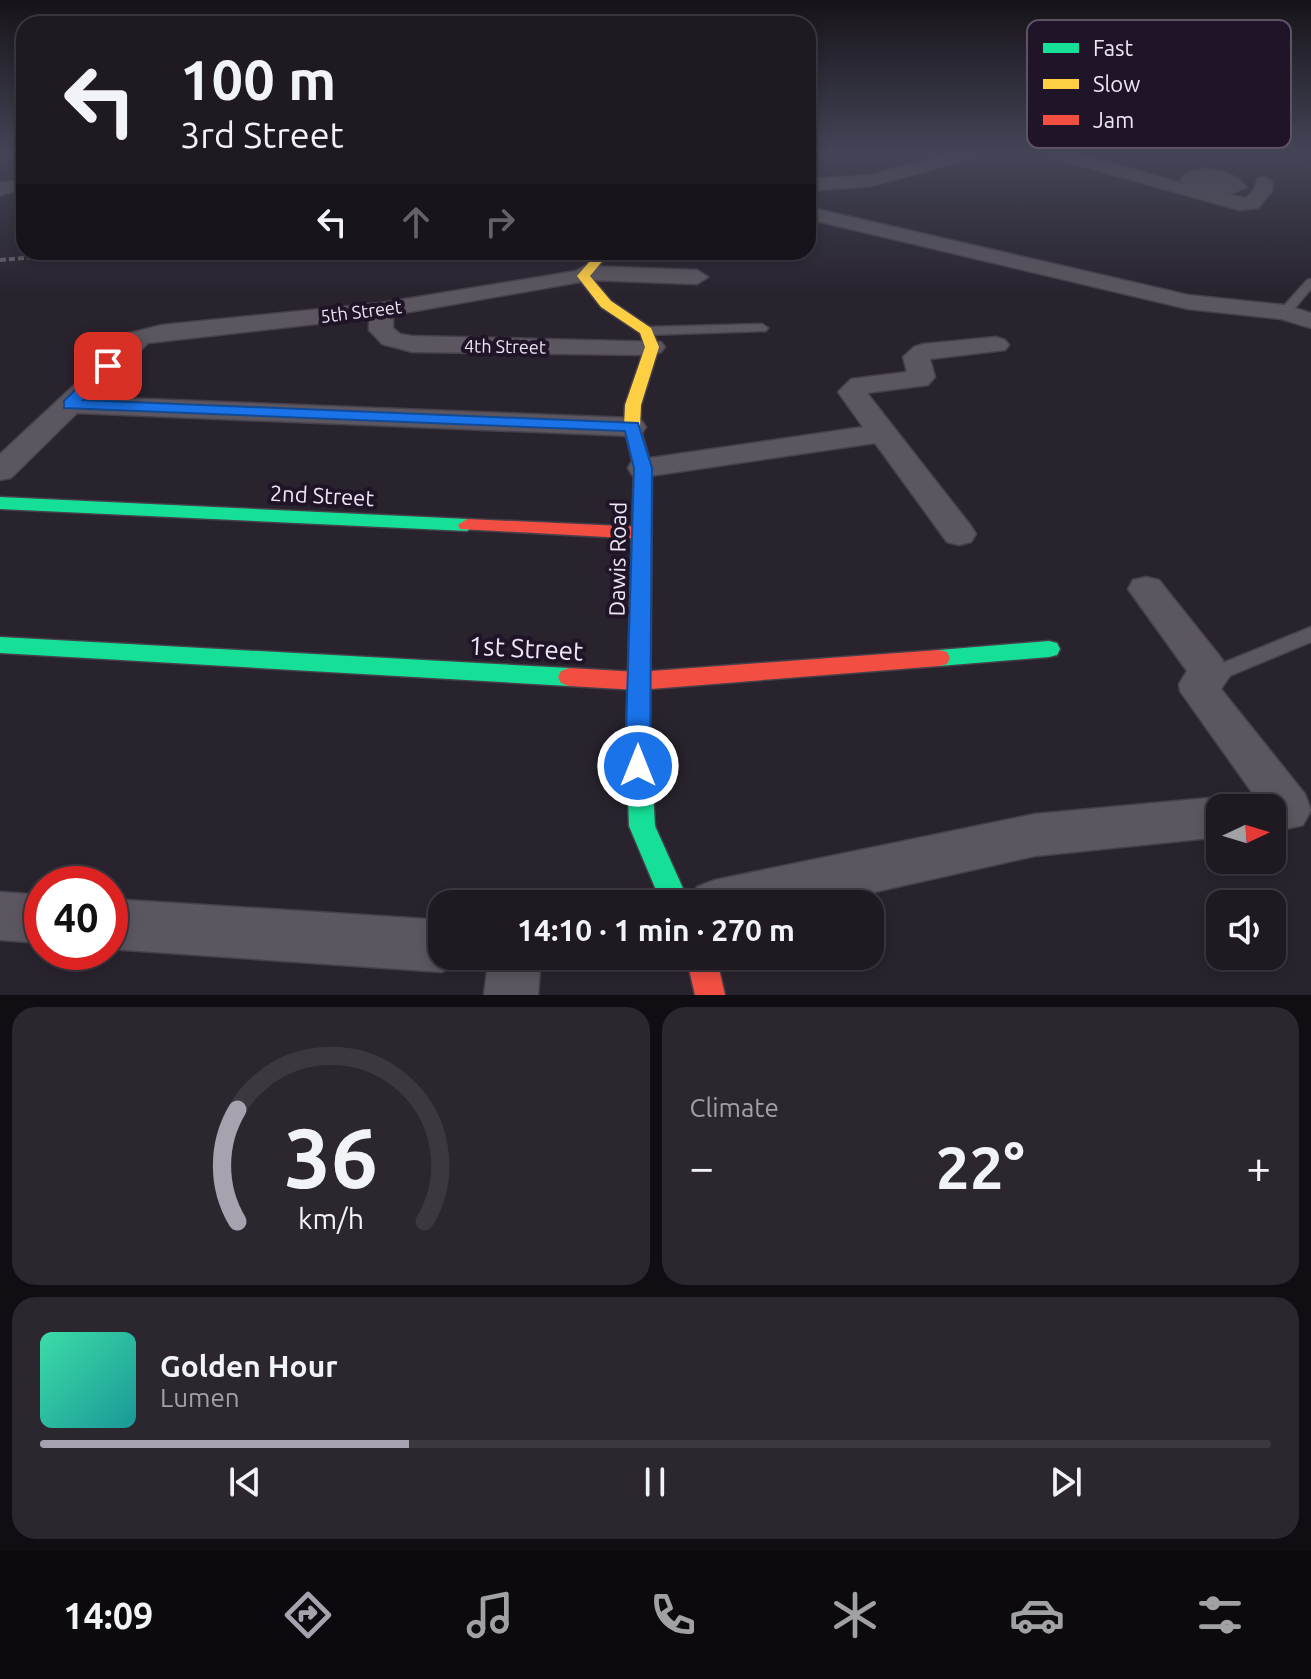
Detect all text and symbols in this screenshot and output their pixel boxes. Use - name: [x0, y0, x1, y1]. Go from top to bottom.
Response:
- legend: [1027, 20, 1291, 148]
- text: Fast: [1093, 35, 1134, 60]
- icon: left: [48, 48, 152, 152]
- text: 100 m: [180, 48, 336, 111]
- text: Slow: [1093, 71, 1140, 96]
- text: Jam: [1093, 107, 1134, 132]
- text: 3rd Street: [180, 114, 344, 155]
- icon: left: [310, 200, 354, 244]
- icon: ahead: [394, 200, 438, 244]
- icon: right: [478, 200, 522, 244]
- street label: 5th Street: [319, 296, 403, 326]
- pin: [74, 332, 142, 400]
- street label: 4th Street: [464, 335, 546, 357]
- icon: arrive: [86, 344, 130, 388]
- street label: 2nd Street: [269, 480, 375, 510]
- street label: Dawis Road: [604, 502, 630, 616]
- street label: 1st Street: [468, 631, 584, 665]
- position arrow: [596, 724, 680, 808]
- north arrow: [1206, 794, 1286, 874]
- map controls: [1206, 794, 1286, 970]
- speed limit sign: 40: [24, 866, 128, 970]
- button: sound: [1206, 890, 1286, 970]
- text: 14:10 · 1 min · 270 m: [517, 913, 795, 947]
- text: Climate: [690, 1093, 779, 1122]
- text: 36: [284, 1110, 378, 1204]
- text: 22°: [936, 1133, 1025, 1200]
- text: −: [690, 1142, 714, 1191]
- text: +: [1246, 1142, 1271, 1191]
- text: km/h: [298, 1202, 364, 1234]
- text: Golden Hour: [160, 1349, 338, 1383]
- text: Lumen: [160, 1383, 240, 1412]
- icon: previous: [223, 1460, 267, 1504]
- icon: pause: [633, 1460, 677, 1504]
- icon: next: [1044, 1460, 1088, 1504]
- icon: directions: [280, 1587, 336, 1643]
- icon: music: [462, 1587, 518, 1643]
- icon: phone: [645, 1587, 701, 1643]
- icon: climate: [827, 1587, 883, 1643]
- icon: car: [1009, 1587, 1065, 1643]
- icon: filters: [1192, 1587, 1248, 1643]
- text: 14:09: [63, 1595, 153, 1636]

